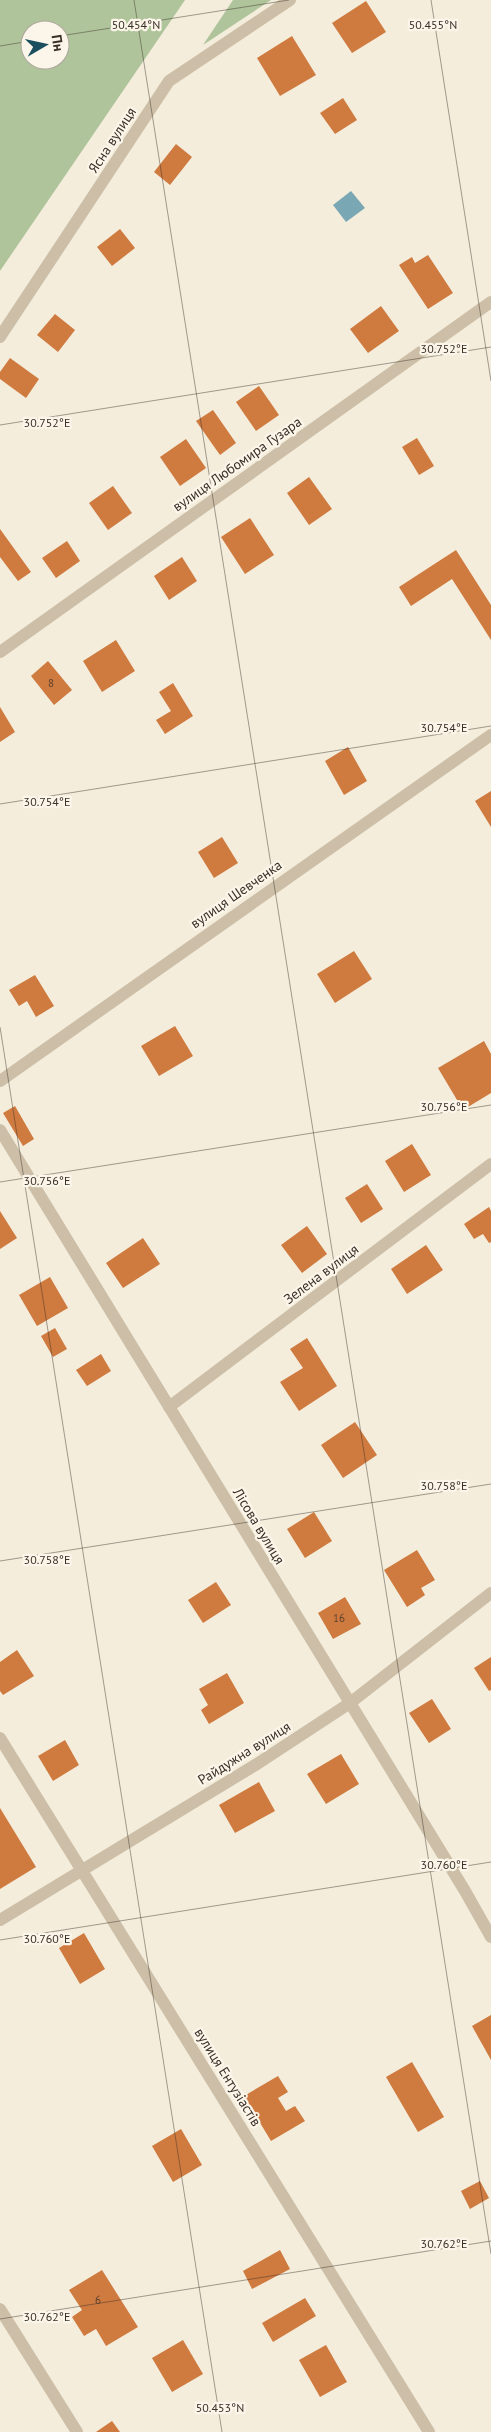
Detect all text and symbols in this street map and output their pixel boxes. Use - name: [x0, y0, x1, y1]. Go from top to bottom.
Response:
- text: 50.454°N: [112, 17, 160, 32]
- text: 50.455°N: [409, 17, 457, 32]
- north arrow: [20, 20, 70, 70]
- text: Пн: [48, 33, 68, 53]
- street label: Ясна вулиця: [84, 104, 140, 176]
- text: 30.752°E: [421, 341, 467, 356]
- street label: вулиця Любомира Гузара: [169, 413, 305, 515]
- text: 30.752°E: [24, 415, 70, 430]
- house number: 8: [48, 676, 54, 690]
- text: 30.754°E: [421, 720, 467, 735]
- text: 30.754°E: [24, 794, 70, 809]
- street label: вулиця Шевченка: [187, 856, 285, 932]
- text: 30.756°E: [421, 1099, 467, 1114]
- text: 30.756°E: [24, 1173, 70, 1188]
- street label: Зелена вулиця: [280, 1240, 362, 1308]
- text: 30.758°E: [421, 1478, 467, 1493]
- street label: Лісова вулиця: [229, 1484, 289, 1567]
- text: 30.758°E: [24, 1552, 70, 1567]
- house number: 16: [333, 1611, 345, 1625]
- street label: Райдужна вулиця: [194, 1717, 294, 1789]
- text: 30.760°E: [421, 1857, 467, 1872]
- text: 30.760°E: [24, 1931, 70, 1946]
- street label: вулиця Ентузіастів: [191, 2025, 265, 2129]
- text: 30.762°E: [421, 2236, 467, 2251]
- house number: 6: [95, 2293, 101, 2307]
- text: 30.762°E: [24, 2309, 70, 2324]
- text: 50.453°N: [196, 2400, 244, 2415]

